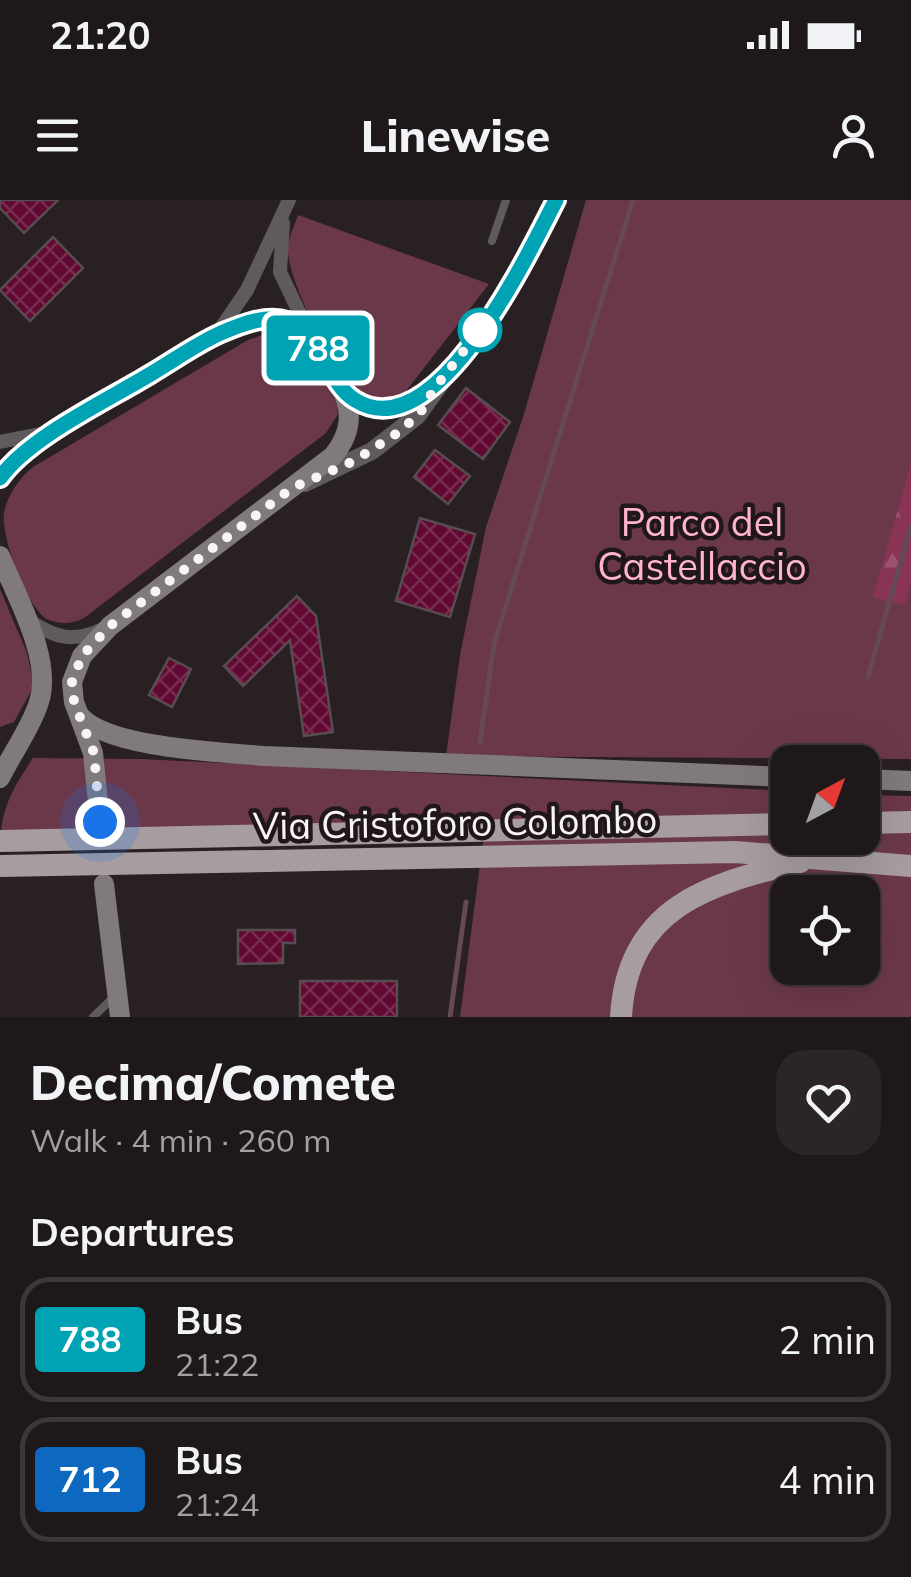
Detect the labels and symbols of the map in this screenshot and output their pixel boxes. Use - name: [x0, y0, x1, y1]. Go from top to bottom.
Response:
- unlabelled marker: [459, 309, 501, 351]
- line badge: 788: [260, 316, 376, 380]
- park label: Parco del Castellaccio: [597, 498, 807, 590]
- north arrow: [770, 745, 880, 855]
- street label: Via Cristoforo Colombo: [252, 794, 658, 850]
- your location: [75, 797, 125, 847]

